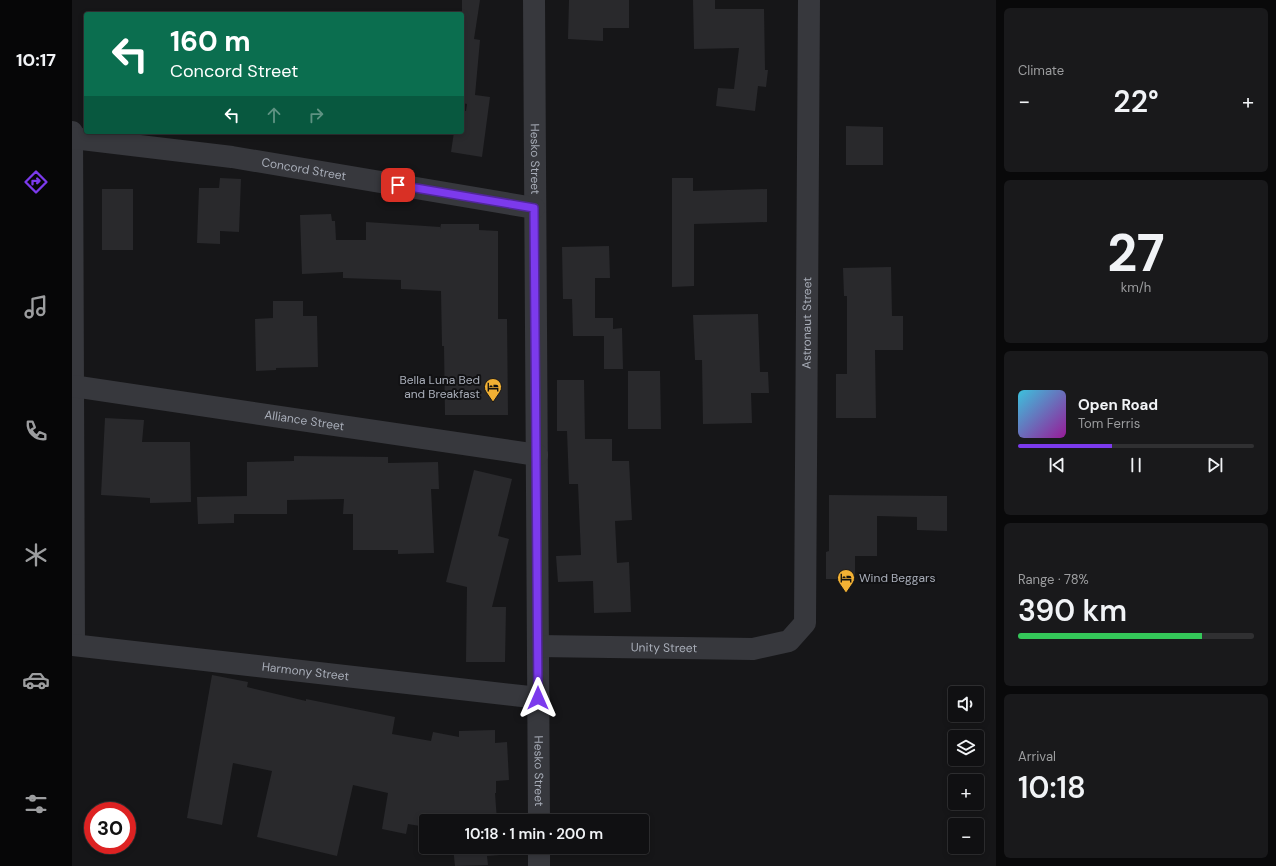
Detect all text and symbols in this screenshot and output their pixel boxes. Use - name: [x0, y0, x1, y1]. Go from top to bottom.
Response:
- text: 160 m: [170, 23, 251, 60]
- icon: left: [104, 28, 156, 80]
- text: 10:17: [16, 48, 56, 72]
- text: Concord Street: [170, 59, 298, 83]
- text: Climate: [1018, 62, 1064, 79]
- text: 22°: [1113, 82, 1159, 121]
- text: −: [1018, 87, 1030, 116]
- text: +: [1242, 87, 1254, 116]
- icon: left: [221, 104, 243, 126]
- icon: ahead: [263, 104, 285, 126]
- icon: right: [305, 104, 327, 126]
- street label: Hesko Street: [527, 123, 543, 195]
- street label: Concord Street: [260, 154, 348, 184]
- icon: directions: [22, 168, 50, 196]
- pin: [381, 168, 415, 202]
- icon: arrive: [387, 174, 409, 196]
- text: 27: [1107, 219, 1165, 287]
- street label: Astronaut Street: [799, 277, 815, 369]
- text: km/h: [1121, 279, 1151, 296]
- icon: music: [22, 293, 50, 321]
- place label: Bella Luna Bed and Breakfast: [399, 372, 480, 402]
- hotel icon: Bella Luna Bed and Breakfast: [483, 377, 503, 402]
- text: Open Road: [1078, 395, 1158, 415]
- street label: Alliance Street: [263, 407, 346, 434]
- text: Tom Ferris: [1078, 415, 1140, 432]
- icon: phone: [22, 417, 50, 445]
- icon: previous: [1046, 454, 1068, 476]
- icon: pause: [1125, 454, 1147, 476]
- icon: next: [1204, 454, 1226, 476]
- icon: climate: [22, 541, 50, 569]
- hotel icon: Wind Beggars: [836, 568, 856, 593]
- place label: Wind Beggars: [859, 570, 936, 586]
- text: Range · 78%: [1018, 571, 1089, 588]
- text: 390 km: [1018, 591, 1127, 630]
- street label: Unity Street: [631, 639, 698, 656]
- street label: Harmony Street: [261, 659, 350, 684]
- icon: car: [22, 666, 50, 694]
- position arrow: [517, 677, 559, 719]
- map controls: [948, 686, 984, 854]
- button: sound: [948, 686, 984, 722]
- button: layers: [948, 730, 984, 766]
- street label: Hesko Street: [530, 735, 547, 807]
- text: Arrival: [1018, 748, 1056, 765]
- text: 10:18: [1018, 768, 1086, 807]
- button: +: [948, 774, 984, 810]
- icon: filters: [22, 790, 50, 818]
- speed limit sign: 30: [84, 802, 136, 854]
- button: −: [948, 818, 984, 854]
- text: 10:18 · 1 min · 200 m: [465, 824, 603, 844]

